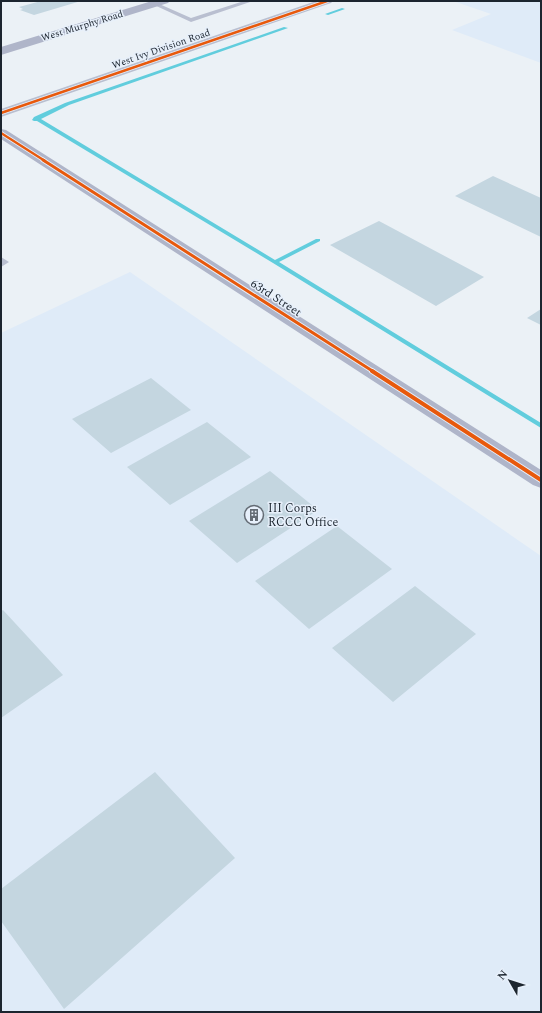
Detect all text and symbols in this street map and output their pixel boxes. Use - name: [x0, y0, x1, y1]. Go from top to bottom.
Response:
- street label: West Murphy Road: [39, 6, 125, 46]
- street label: West Ivy Division Road: [110, 24, 213, 73]
- street label: 63rd Street: [247, 274, 305, 322]
- place label: III Corps RCCC Office: [268, 499, 339, 532]
- building icon: III Corps RCCC Office: [243, 504, 265, 526]
- north arrow: [490, 961, 530, 1001]
- text: N: [493, 966, 512, 984]

